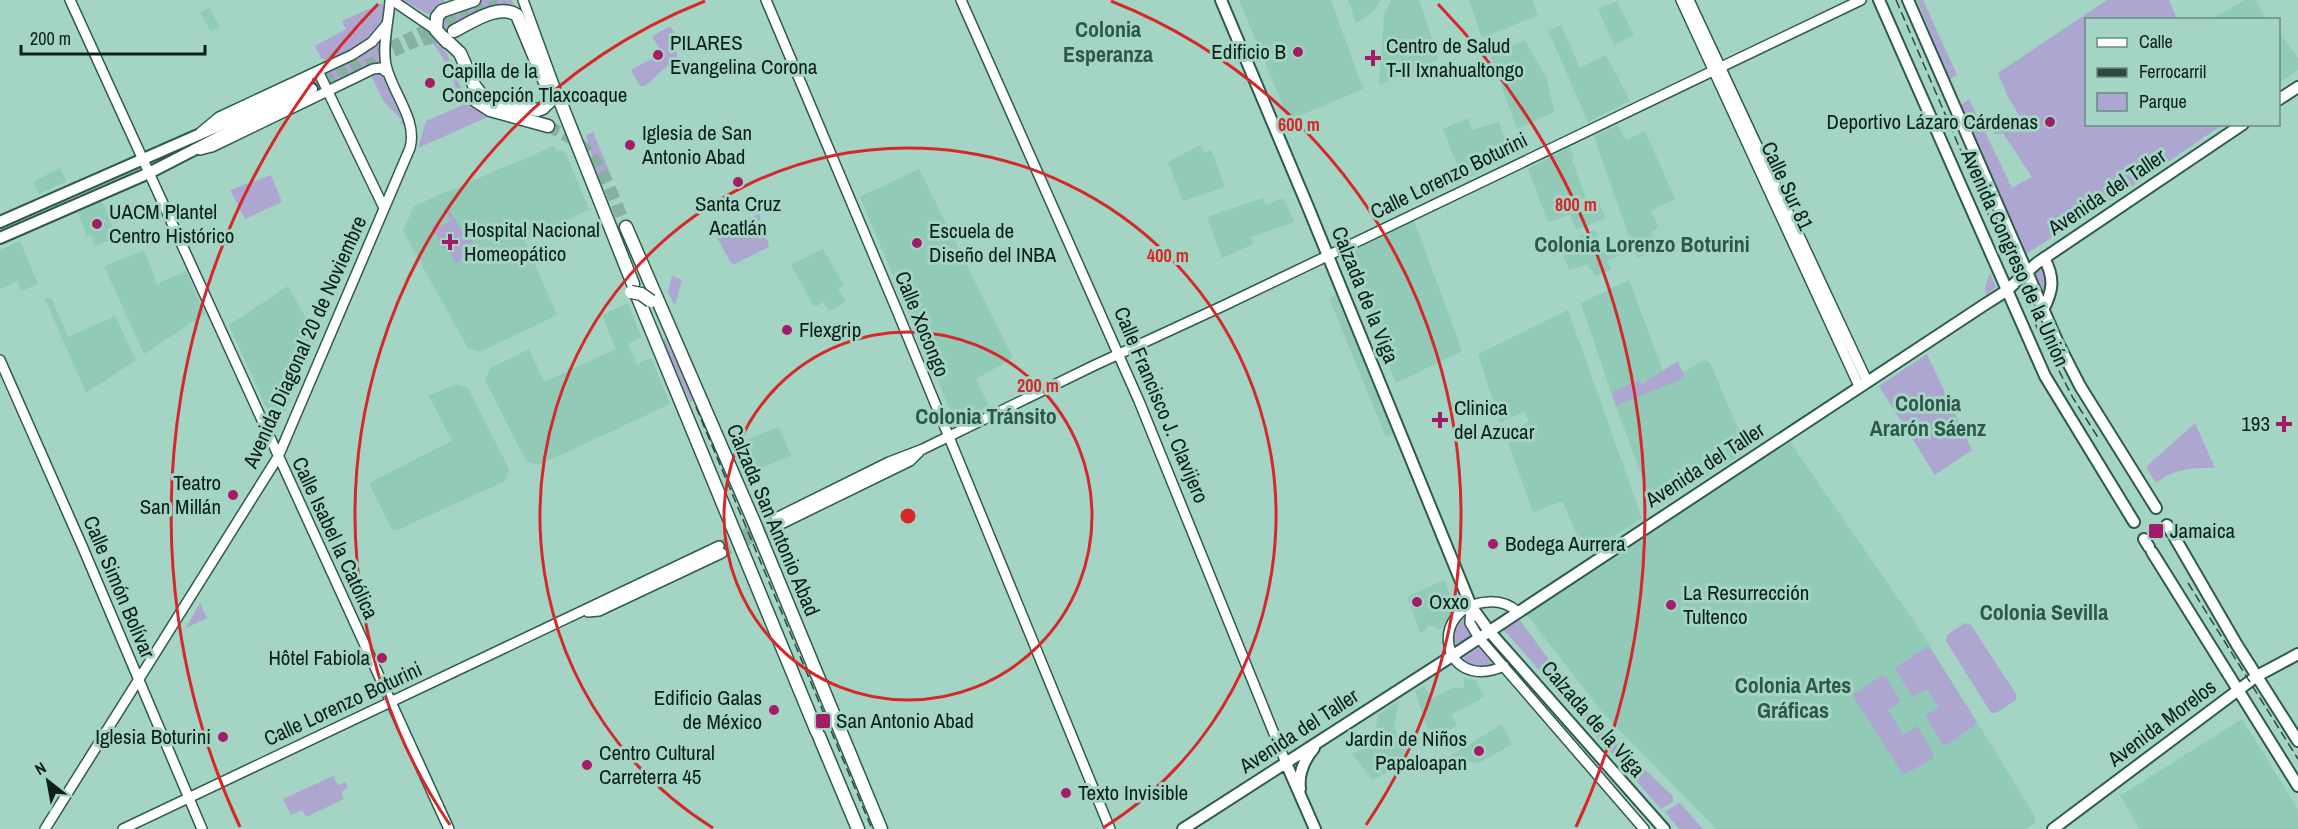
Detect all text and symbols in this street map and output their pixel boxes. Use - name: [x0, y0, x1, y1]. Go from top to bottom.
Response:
- district label: Colonia Esperanza: [1063, 14, 1153, 69]
- scale bar: [21, 18, 206, 56]
- legend: [2085, 18, 2280, 126]
- text: 200 m: [30, 26, 71, 51]
- place label: PILARES Evangelina Corona: [670, 28, 818, 81]
- text: Calle: [2139, 29, 2173, 54]
- place label: Centro de Salud T-II Ixnahualtongo: [1386, 31, 1524, 84]
- place label: Edificio B: [1211, 37, 1286, 66]
- marker: Edificio B: [1291, 45, 1305, 59]
- marker: PILARES Evangelina Corona: [651, 48, 665, 62]
- marker: Centro de Salud T-II Ixnahualtongo: [1364, 49, 1382, 67]
- place label: Capilla de la Concepción Tlaxcoaque: [442, 56, 627, 109]
- text: Ferrocarril: [2139, 59, 2206, 84]
- marker: Capilla de la Concepción Tlaxcoaque: [423, 76, 437, 90]
- text: Parque: [2139, 89, 2187, 114]
- place label: Deportivo Lázaro Cárdenas: [1826, 107, 2038, 136]
- text: 600 m: [1278, 112, 1320, 137]
- marker: Deportivo Lázaro Cárdenas: [2043, 115, 2057, 129]
- place label: Iglesia de San Antonio Abad: [641, 118, 752, 171]
- street label: Calle Lorenzo Boturini: [1365, 125, 1532, 226]
- street label: Calle Sur 81: [1754, 137, 1821, 235]
- marker: Iglesia de San Antonio Abad: [623, 138, 637, 152]
- street label: Avenida del Taller: [2041, 141, 2172, 242]
- street label: Avenida Congreso de la Unión: [1954, 144, 2077, 371]
- marker: Santa Cruz Acatlán: [731, 175, 745, 189]
- place label: Santa Cruz Acatlán: [695, 189, 781, 242]
- text: 800 m: [1555, 192, 1597, 217]
- place label: UACM Plantel Centro Histórico: [109, 197, 234, 250]
- street label: Avenida Diagonal 20 de Noviembre: [235, 211, 373, 474]
- place label: Hospital Nacional Homeopático: [464, 215, 600, 268]
- place label: Escuela de Diseño del INBA: [929, 216, 1057, 269]
- marker: UACM Plantel Centro Histórico: [90, 217, 104, 231]
- street label: Calzada de la Viga: [1325, 222, 1406, 368]
- district label: Colonia Lorenzo Boturini: [1534, 229, 1750, 259]
- marker: Hospital Nacional Homeopático: [441, 233, 459, 251]
- marker: Escuela de Diseño del INBA: [910, 236, 924, 250]
- text: 400 m: [1147, 243, 1189, 268]
- street label: Calle Xocongo: [888, 267, 957, 381]
- street label: Calle Francisco J. Clavijero: [1107, 302, 1216, 507]
- place label: Flexgrip: [799, 315, 861, 344]
- marker: Flexgrip: [780, 323, 794, 337]
- text: 200 m: [1017, 373, 1059, 398]
- district label: Colonia Ararón Sáenz: [1870, 388, 1986, 443]
- place label: Clinica del Azucar: [1454, 393, 1535, 446]
- district label: Colonia Tránsito: [915, 401, 1057, 431]
- place label: 193: [2241, 409, 2270, 438]
- marker: Clinica del Azucar: [1431, 411, 1449, 429]
- street label: Avenida del Taller: [1639, 415, 1770, 514]
- marker: 193: [2275, 415, 2293, 433]
- street label: Calzada San Antonio Abad: [720, 419, 827, 620]
- street label: Calle Isabel la Católica: [285, 452, 386, 624]
- place label: Teatro San Millán: [140, 468, 221, 521]
- marker: Teatro San Millán: [226, 488, 240, 502]
- centre of rings: [898, 506, 918, 526]
- street label: Calle Simón Bolívar: [76, 511, 163, 663]
- place label: Jamaica: [2170, 516, 2236, 545]
- marker: Jamaica: [2147, 522, 2165, 540]
- place label: Bodega Aurrera: [1505, 529, 1626, 558]
- marker: Bodega Aurrera: [1486, 537, 1500, 551]
- place label: La Resurrección Tultenco: [1683, 578, 1809, 631]
- place label: Oxxo: [1429, 587, 1469, 616]
- marker: Oxxo: [1410, 595, 1424, 609]
- district label: Colonia Sevilla: [1980, 597, 2108, 627]
- marker: La Resurrección Tultenco: [1664, 598, 1678, 612]
- place label: Hôtel Fabiola: [268, 643, 370, 672]
- marker: Hôtel Fabiola: [375, 651, 389, 665]
- street label: Calle Lorenzo Boturini: [259, 654, 427, 753]
- street label: Calzada de la Viga: [1535, 654, 1652, 783]
- district label: Colonia Artes Gráficas: [1735, 670, 1851, 725]
- street label: Avenida Morelos: [2101, 672, 2222, 774]
- street label: Avenida del Taller: [1233, 681, 1364, 780]
- place label: Edificio Galas de México: [654, 683, 762, 736]
- marker: Edificio Galas de México: [767, 703, 781, 717]
- place label: San Antonio Abad: [836, 706, 974, 735]
- marker: San Antonio Abad: [814, 712, 832, 730]
- place label: Iglesia Boturini: [95, 722, 211, 751]
- place label: Jardin de Niños Papaloapan: [1345, 724, 1467, 777]
- marker: Iglesia Boturini: [216, 730, 230, 744]
- place label: Centro Cultural Carreterra 45: [599, 738, 715, 791]
- marker: Jardin de Niños Papaloapan: [1472, 744, 1486, 758]
- north arrow: [18, 751, 78, 811]
- text: N: [31, 756, 50, 780]
- marker: Centro Cultural Carreterra 45: [580, 758, 594, 772]
- place label: Texto Invisible: [1078, 778, 1188, 807]
- marker: Texto Invisible: [1059, 786, 1073, 800]

